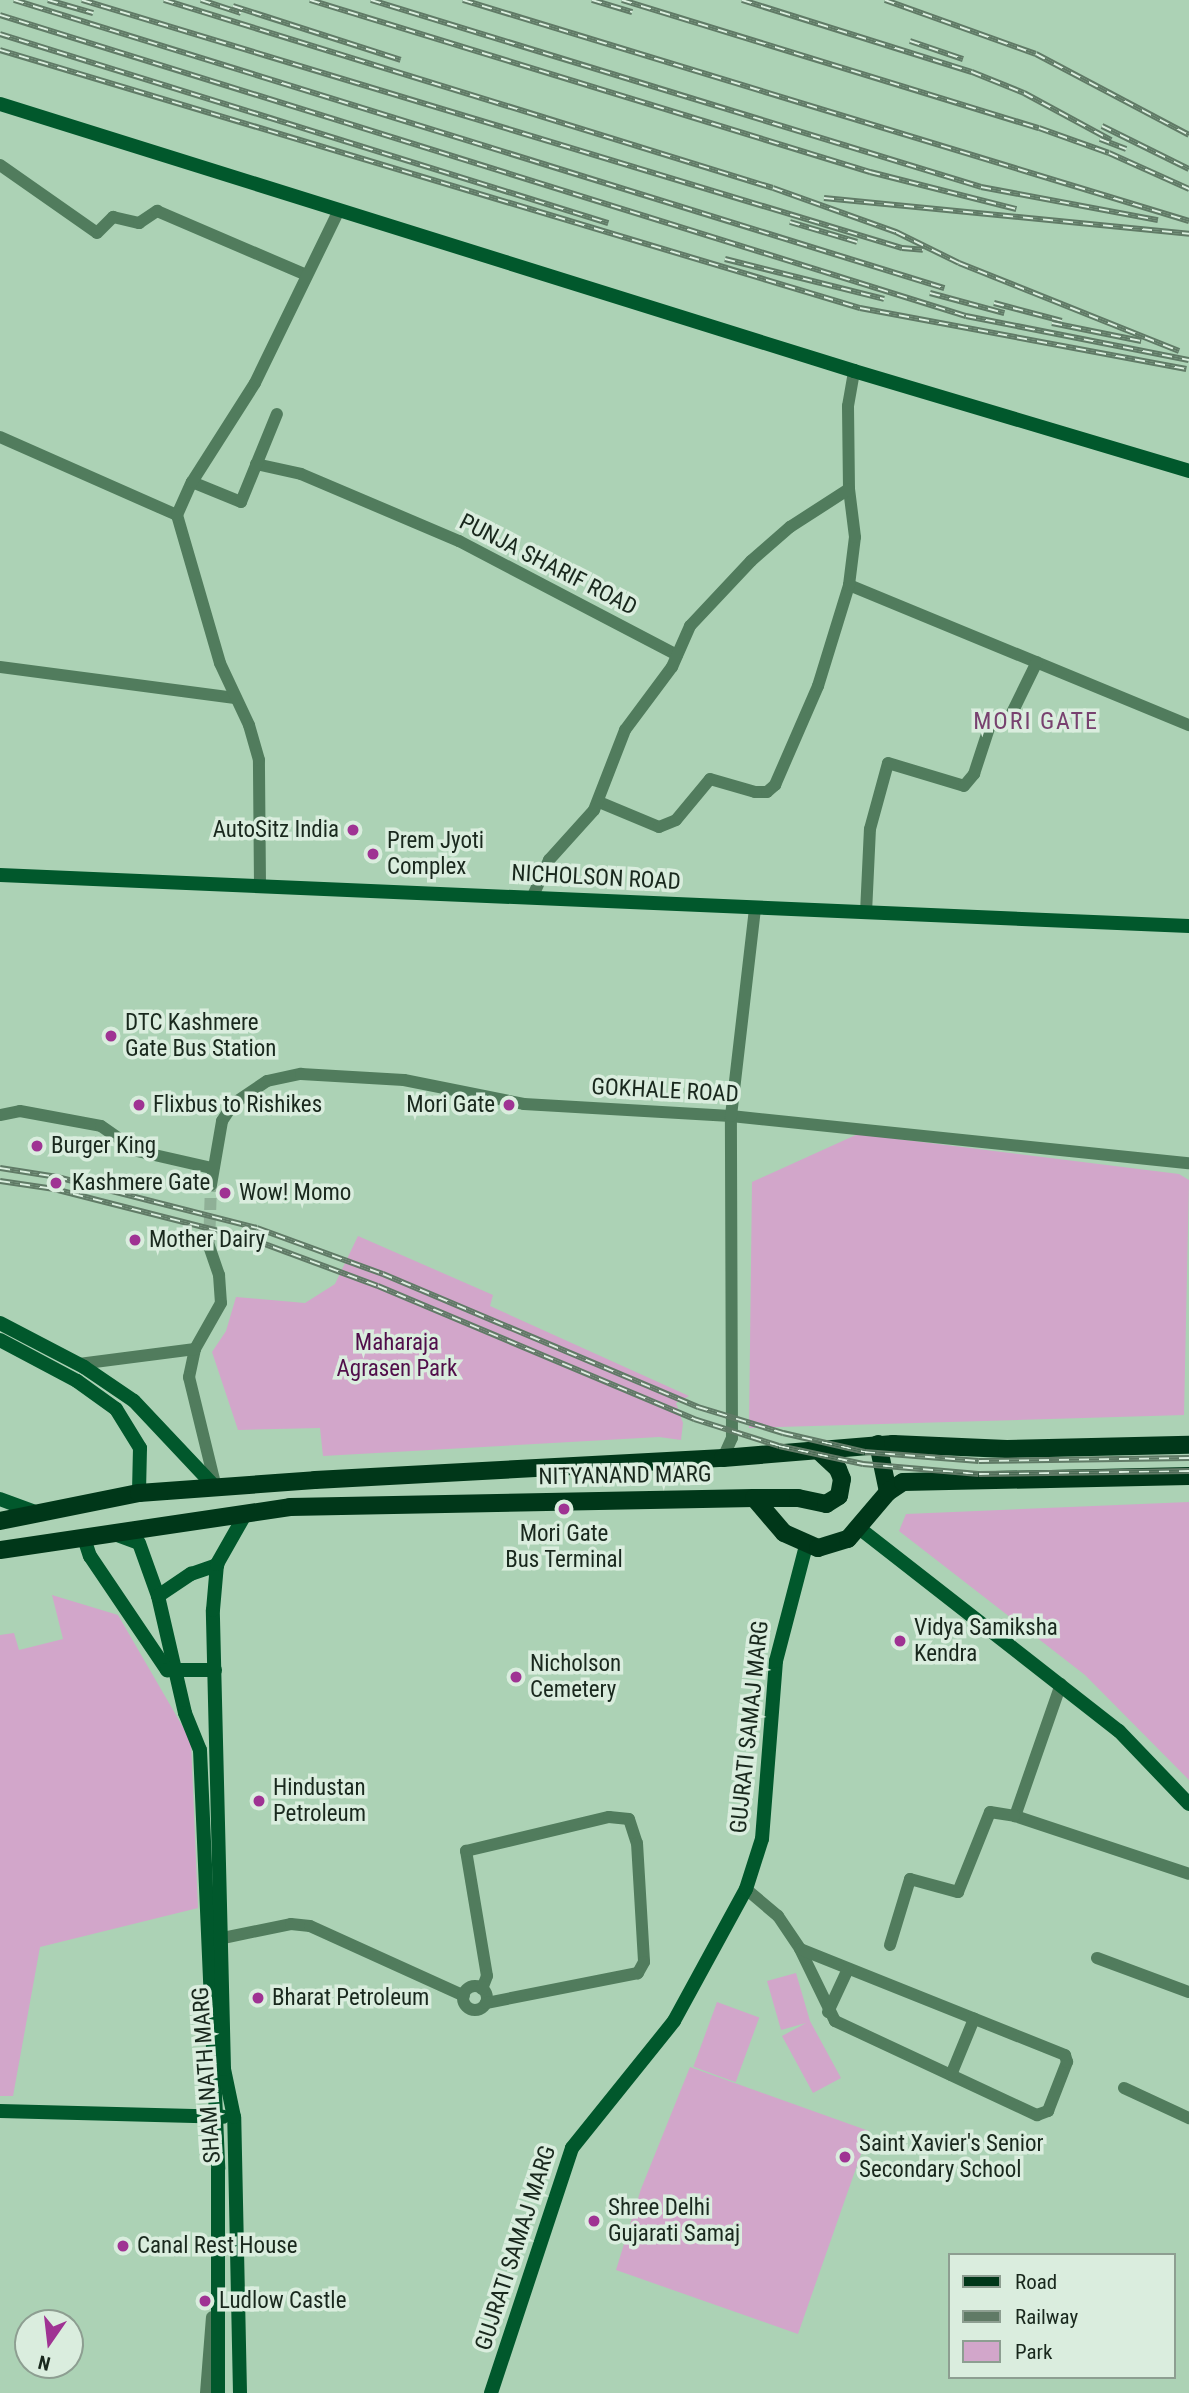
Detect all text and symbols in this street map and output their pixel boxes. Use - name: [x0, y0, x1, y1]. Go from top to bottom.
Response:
- street label: PUNJA SHARIF ROAD: [455, 508, 641, 622]
- district label: MORI GATE: [974, 708, 1098, 736]
- place label: AutoSitz India: [213, 816, 339, 844]
- marker: AutoSitz India: [345, 822, 361, 838]
- place label: Prem Jyoti Complex: [387, 827, 484, 881]
- marker: Prem Jyoti Complex: [365, 846, 381, 862]
- street label: NICHOLSON ROAD: [511, 860, 681, 896]
- place label: DTC Kashmere Gate Bus Station: [125, 1009, 276, 1063]
- marker: DTC Kashmere Gate Bus Station: [103, 1028, 119, 1044]
- street label: GOKHALE ROAD: [591, 1073, 739, 1109]
- place label: Flixbus to Rishikes: [153, 1091, 322, 1119]
- place label: Mori Gate: [406, 1091, 495, 1119]
- marker: Flixbus to Rishikes: [131, 1097, 147, 1113]
- marker: Mori Gate: [501, 1097, 517, 1113]
- place label: Burger King: [51, 1132, 156, 1160]
- marker: Burger King: [29, 1138, 45, 1154]
- place label: Kashmere Gate: [72, 1169, 210, 1197]
- marker: Kashmere Gate: [46, 1173, 66, 1193]
- place label: Wow! Momo: [239, 1179, 351, 1207]
- marker: Wow! Momo: [217, 1185, 233, 1201]
- place label: Mother Dairy: [149, 1226, 265, 1254]
- marker: Mother Dairy: [127, 1232, 143, 1248]
- park label: Maharaja Agrasen Park: [337, 1329, 457, 1383]
- street label: NITYANAND MARG: [538, 1461, 712, 1491]
- marker: Mori Gate Bus Terminal: [556, 1501, 572, 1517]
- place label: Mori Gate Bus Terminal: [505, 1520, 623, 1574]
- place label: Vidya Samiksha Kendra: [914, 1614, 1058, 1668]
- street label: GUJRATI SAMAJ MARG: [725, 1619, 775, 1835]
- marker: Vidya Samiksha Kendra: [892, 1633, 908, 1649]
- place label: Nicholson Cemetery: [530, 1650, 621, 1704]
- marker: Nicholson Cemetery: [508, 1669, 524, 1685]
- place label: Hindustan Petroleum: [273, 1774, 366, 1828]
- marker: Hindustan Petroleum: [251, 1793, 267, 1809]
- place label: Bharat Petroleum: [272, 1984, 429, 2012]
- street label: SHAM NATH MARG: [187, 1986, 227, 2164]
- marker: Bharat Petroleum: [250, 1990, 266, 2006]
- place label: Saint Xavier's Senior Secondary School: [859, 2130, 1044, 2184]
- street label: GUJRATI SAMAJ MARG: [470, 2142, 562, 2354]
- marker: Saint Xavier's Senior Secondary School: [837, 2149, 853, 2165]
- place label: Shree Delhi Gujarati Samaj: [608, 2194, 740, 2248]
- marker: Shree Delhi Gujarati Samaj: [586, 2213, 602, 2229]
- place label: Canal Rest House: [137, 2232, 298, 2260]
- marker: Canal Rest House: [115, 2238, 131, 2254]
- legend: [948, 2253, 1175, 2379]
- text: Road: [1015, 2270, 1057, 2294]
- place label: Ludlow Castle: [219, 2287, 346, 2315]
- marker: Ludlow Castle: [197, 2293, 213, 2309]
- text: Railway: [1015, 2305, 1078, 2329]
- north arrow: [14, 2309, 84, 2379]
- text: Park: [1015, 2340, 1052, 2364]
- text: N: [36, 2350, 53, 2375]

